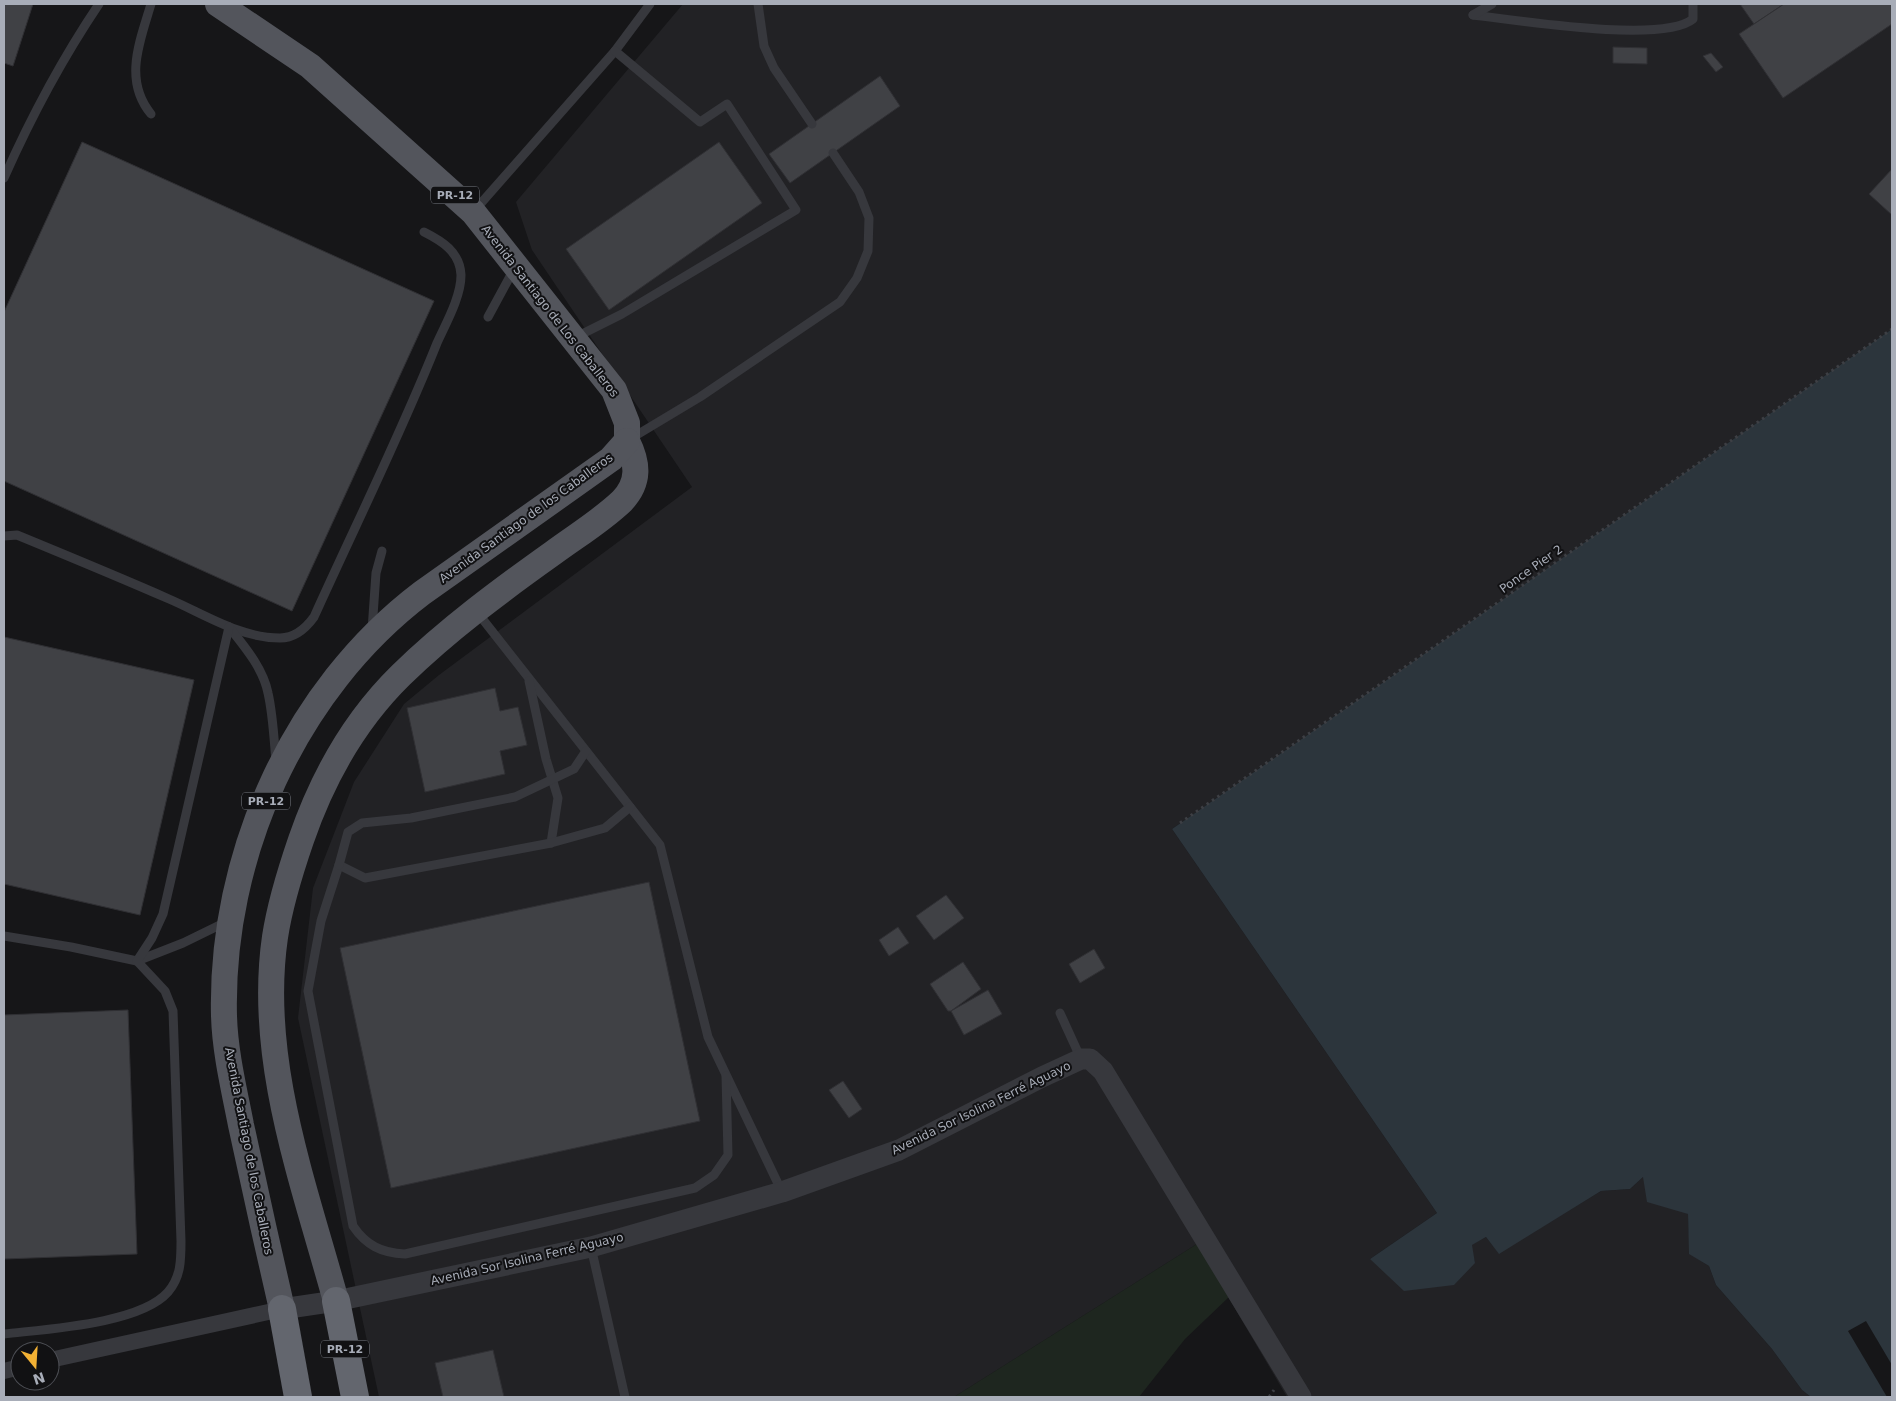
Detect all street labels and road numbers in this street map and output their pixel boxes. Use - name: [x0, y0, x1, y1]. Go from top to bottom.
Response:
- road number: PR-12: [431, 186, 479, 204]
- street label: Avenida Santiago de Los Caballeros: [479, 222, 621, 400]
- street label: Avenida Santiago de los Caballeros: [437, 450, 615, 586]
- street label: Ponce Pier 2: [1497, 542, 1565, 596]
- road number: PR-12: [242, 792, 290, 809]
- street label: Avenida Santiago de los Caballeros: [222, 1046, 276, 1256]
- street label: Avenida Sor Isolina Ferré Aguayo: [889, 1058, 1073, 1158]
- street label: Avenida Sor Isolina Ferré Aguayo: [429, 1230, 625, 1288]
- road number: PR-12: [321, 1340, 369, 1358]

